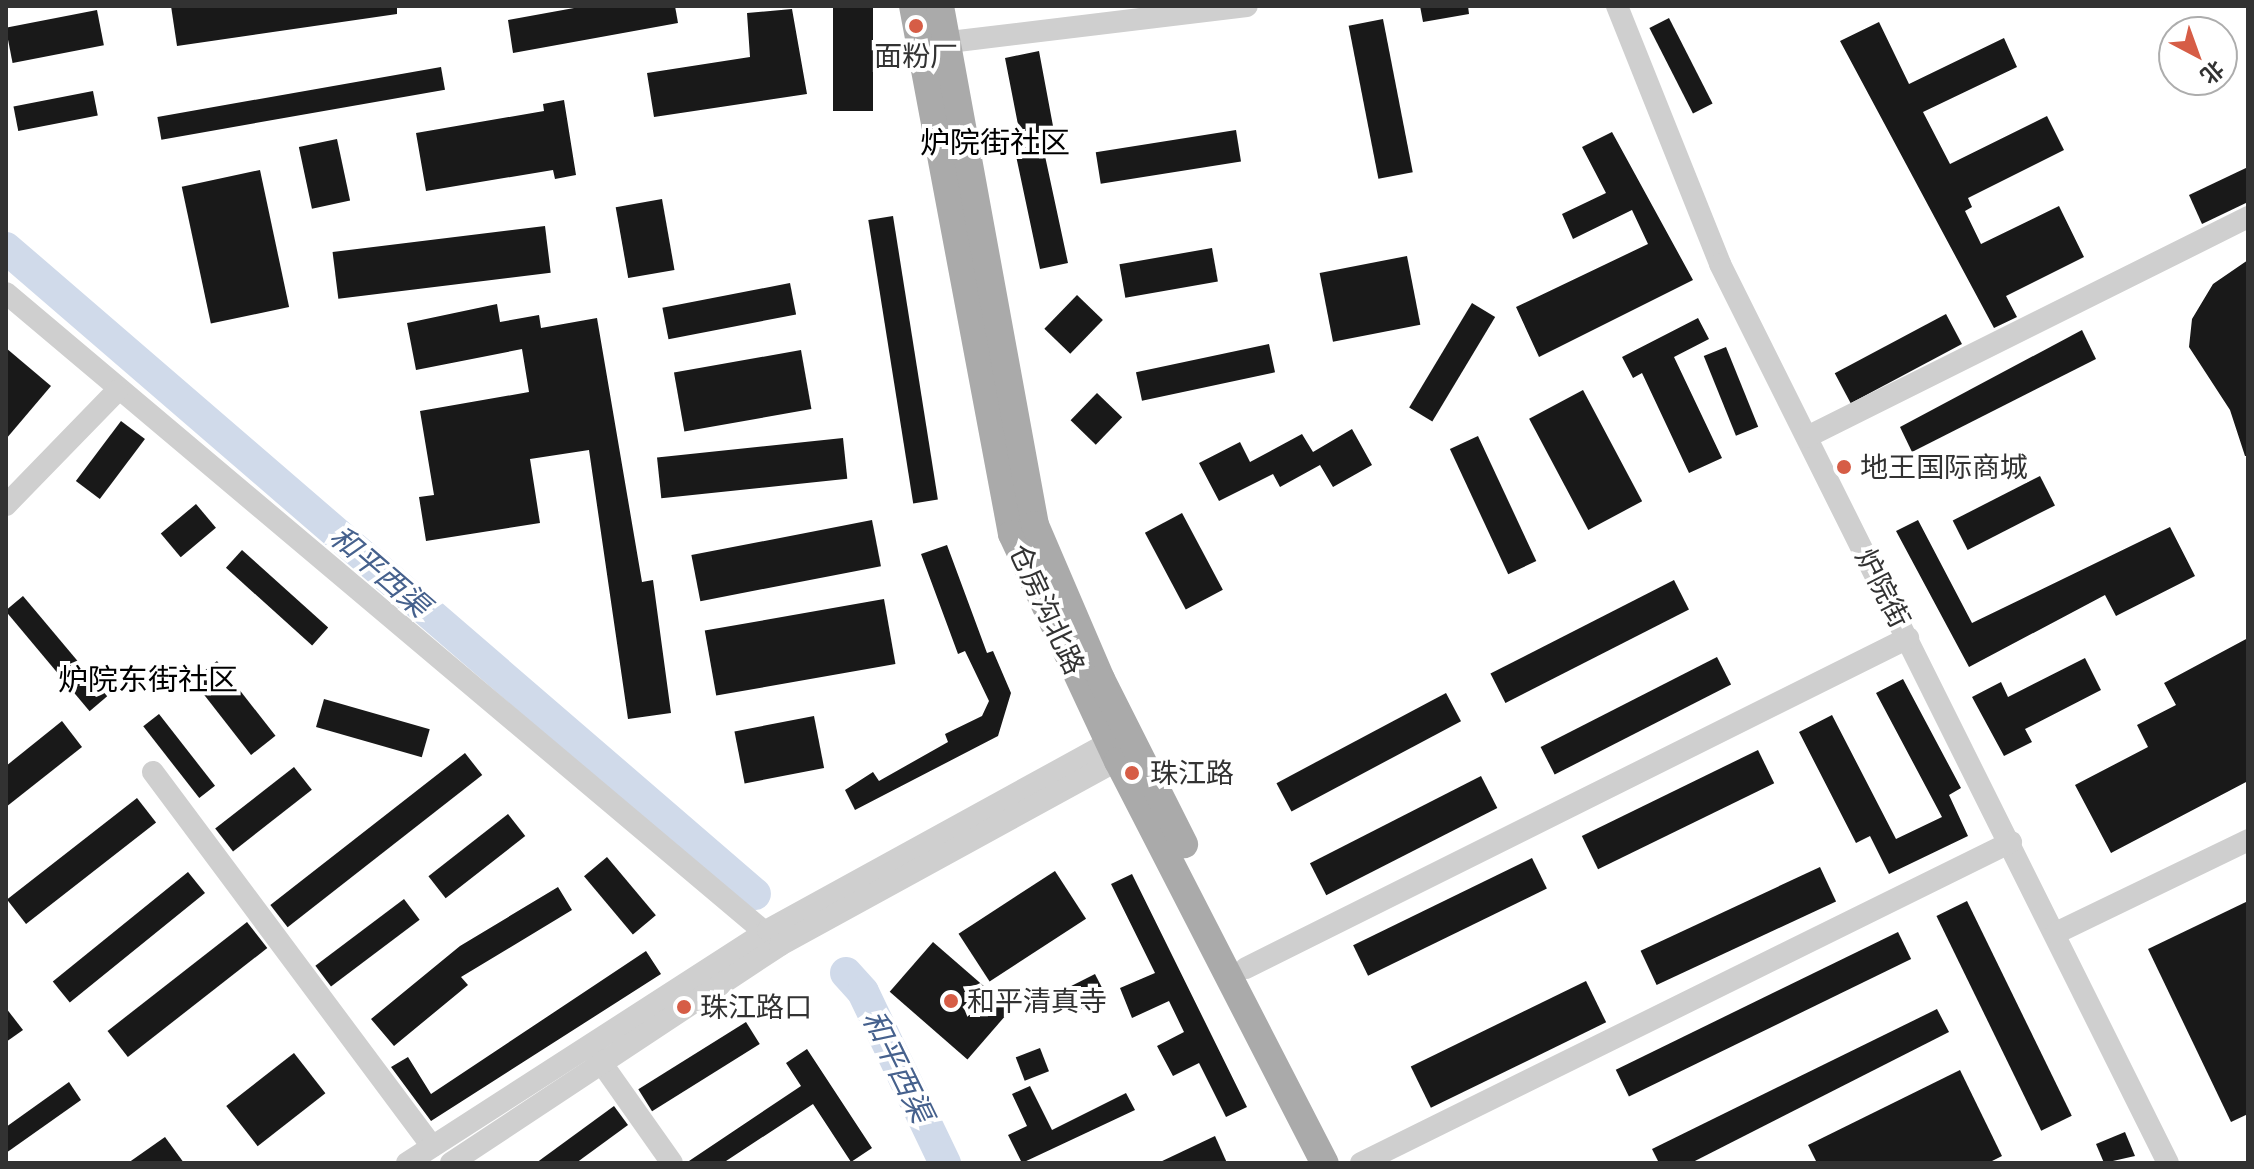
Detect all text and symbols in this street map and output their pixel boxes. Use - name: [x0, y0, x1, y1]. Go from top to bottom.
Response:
- north arrow: [2158, 16, 2238, 96]
- marker: 面粉厂: [907, 17, 925, 35]
- place label: 面粉厂: [874, 39, 958, 73]
- text: 北: [2196, 56, 2229, 90]
- district label: 炉院街社区: [920, 124, 1070, 160]
- place label: 地王国际商城: [1860, 450, 2028, 484]
- marker: 地王国际商城: [1835, 458, 1853, 476]
- water label: 和平西渠: [323, 518, 437, 624]
- street label: 仓房沟北路: [1002, 538, 1092, 680]
- street label: 炉院街: [1849, 543, 1917, 633]
- district label: 炉院东街社区: [58, 661, 238, 697]
- place label: 珠江路: [1150, 756, 1234, 790]
- marker: 珠江路: [1121, 762, 1143, 784]
- place label: 和平清真寺: [967, 984, 1107, 1018]
- place label: 珠江路口: [700, 990, 812, 1024]
- marker: 和平清真寺: [942, 992, 960, 1010]
- marker: 珠江路口: [675, 998, 693, 1016]
- water label: 和平西渠: [856, 1004, 940, 1128]

